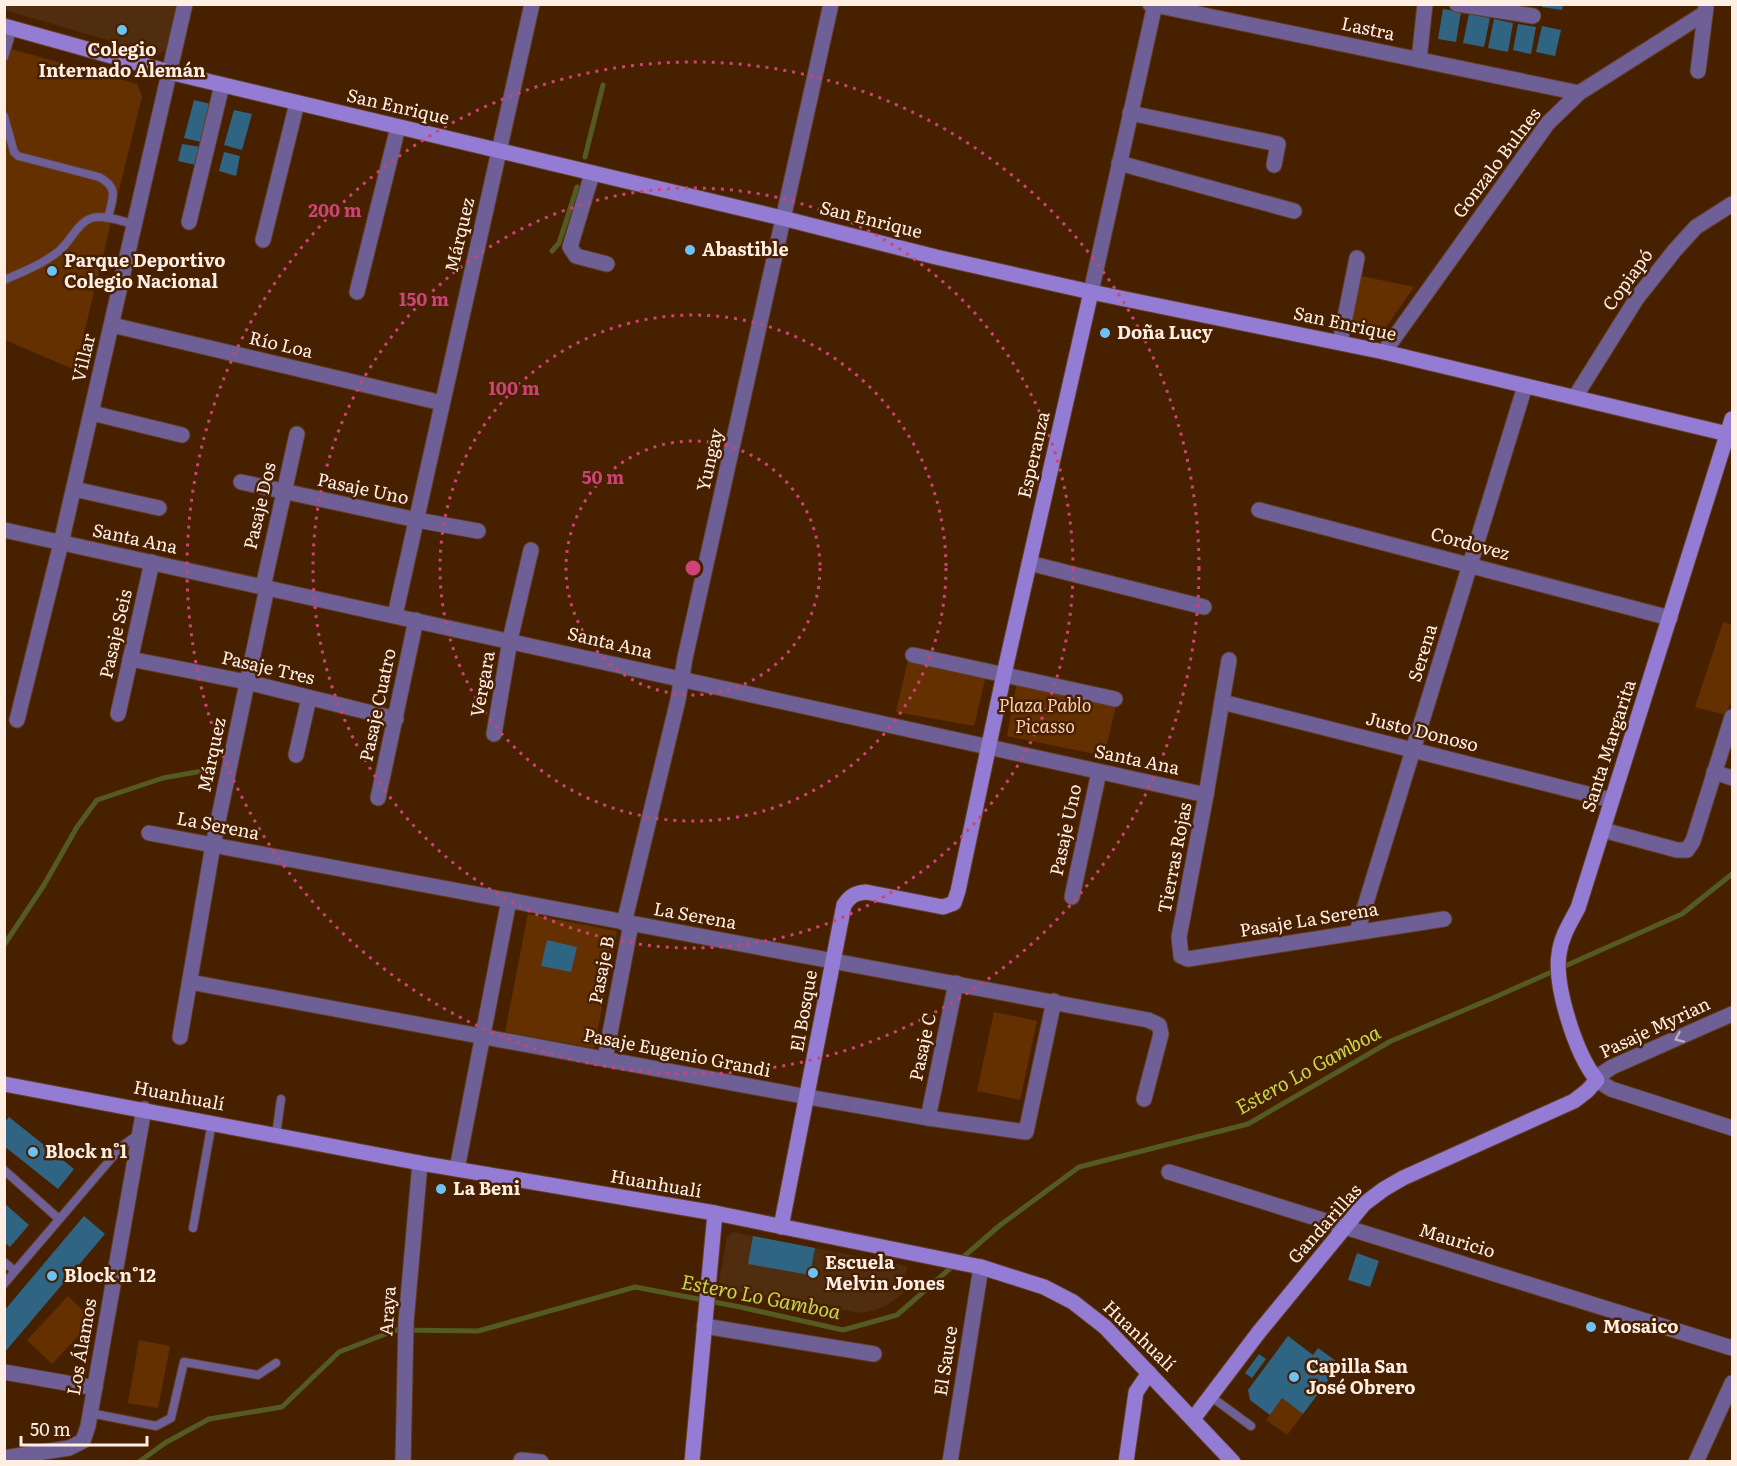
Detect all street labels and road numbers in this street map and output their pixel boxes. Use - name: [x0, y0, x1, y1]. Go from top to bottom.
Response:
- street label: Lastra: [1339, 9, 1398, 46]
- street label: San Enrique: [344, 81, 452, 130]
- street label: Gonzalo Bulnes: [1445, 101, 1546, 223]
- street label: San Enrique: [817, 193, 925, 244]
- street label: Márquez: [437, 195, 480, 275]
- street label: Copiapó: [1595, 242, 1659, 316]
- street label: San Enrique: [1291, 298, 1399, 347]
- street label: Río Loa: [247, 323, 316, 364]
- street label: Villar: [64, 330, 101, 385]
- street label: Esperanza: [1009, 408, 1056, 501]
- street label: Yungay: [688, 425, 729, 494]
- street label: Pasaje Dos: [235, 459, 282, 552]
- street label: Pasaje Uno: [315, 465, 412, 510]
- street label: Santa Ana: [90, 515, 181, 560]
- street label: Cordovez: [1428, 519, 1513, 566]
- street label: Pasaje Seis: [91, 586, 138, 681]
- street label: Santa Ana: [565, 619, 656, 664]
- street label: Serena: [1400, 620, 1443, 685]
- street label: Pasaje Tres: [219, 643, 318, 690]
- street label: Pasaje Cuatro: [351, 646, 402, 764]
- street label: Vergara: [462, 648, 501, 719]
- street label: Santa Margarita: [1573, 676, 1642, 815]
- street label: Justo Donoso: [1363, 704, 1481, 758]
- street label: Márquez: [189, 715, 232, 794]
- street label: Santa Ana: [1092, 736, 1183, 781]
- street label: Pasaje Uno: [1042, 781, 1087, 878]
- street label: Tierras Rojas: [1150, 800, 1198, 916]
- street label: La Serena: [175, 803, 262, 846]
- street label: La Serena: [652, 894, 739, 935]
- street label: Pasaje La Serena: [1237, 894, 1380, 943]
- street label: Pasaje B: [581, 933, 620, 1006]
- street label: El Bosque: [782, 968, 823, 1054]
- street label: Pasaje Myrian: [1595, 989, 1714, 1064]
- street label: Pasaje C: [901, 1010, 942, 1083]
- street label: Pasaje Eugenio Grandi: [581, 1020, 773, 1083]
- street label: Huanhualí: [131, 1072, 227, 1117]
- street label: Huanhualí: [609, 1161, 704, 1204]
- street label: Gandarillas: [1281, 1177, 1367, 1269]
- street label: Mauricio: [1416, 1215, 1499, 1264]
- street label: Araya: [371, 1285, 402, 1337]
- street label: Huanhualí: [1098, 1293, 1183, 1377]
- street label: Los Álamos: [59, 1296, 102, 1397]
- street label: El Sauce: [926, 1324, 963, 1398]

